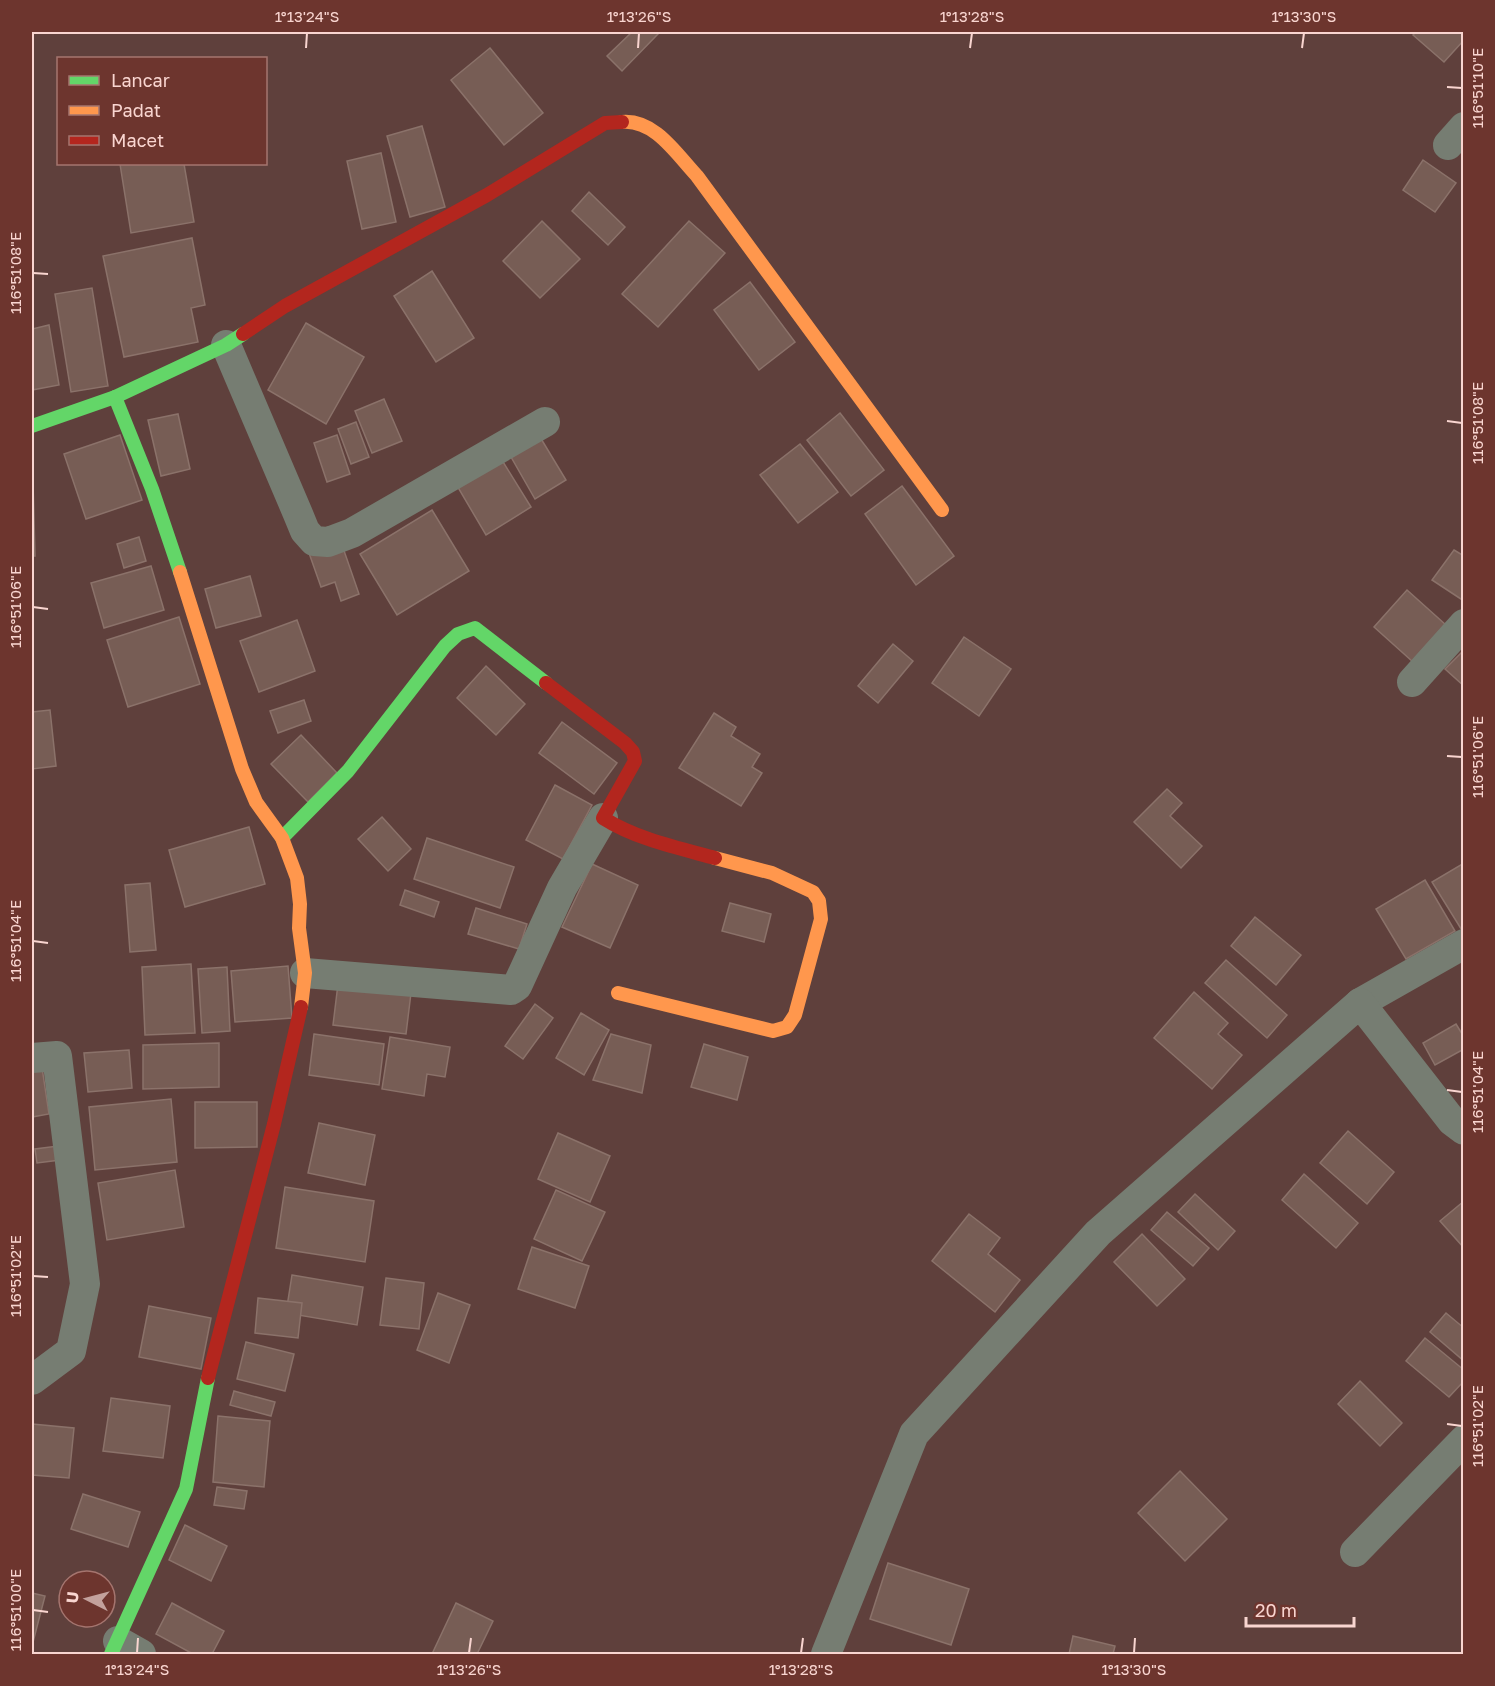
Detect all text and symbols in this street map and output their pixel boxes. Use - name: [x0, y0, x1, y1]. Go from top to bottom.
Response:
- text: 1°13'24"S: [275, 7, 339, 25]
- text: 1°13'26"S: [607, 7, 671, 25]
- text: 1°13'28"S: [940, 7, 1004, 25]
- text: 1°13'30"S: [1272, 7, 1336, 25]
- text: 116°51'10"E: [1468, 48, 1486, 128]
- legend: [57, 57, 267, 165]
- text: Lancar: [111, 69, 170, 91]
- text: Padat: [111, 99, 161, 121]
- text: Macet: [111, 129, 164, 151]
- text: 116°51'08"E: [6, 232, 24, 314]
- text: 116°51'08"E: [1468, 382, 1486, 464]
- text: 116°51'06"E: [6, 566, 24, 648]
- text: 116°51'06"E: [1468, 716, 1486, 798]
- text: 116°51'04"E: [6, 900, 24, 982]
- text: 116°51'04"E: [1468, 1051, 1486, 1133]
- text: 116°51'02"E: [6, 1235, 24, 1317]
- text: 116°51'02"E: [1468, 1385, 1486, 1467]
- text: 116°51'00"E: [6, 1569, 24, 1651]
- north arrow: [57, 1569, 117, 1629]
- scale bar: [1246, 1590, 1354, 1628]
- text: U: [62, 1591, 83, 1604]
- text: 20 m: [1255, 1599, 1297, 1621]
- text: 1°13'24"S: [105, 1660, 169, 1678]
- text: 1°13'26"S: [437, 1660, 501, 1678]
- text: 1°13'28"S: [769, 1660, 833, 1678]
- text: 1°13'30"S: [1102, 1660, 1166, 1678]

